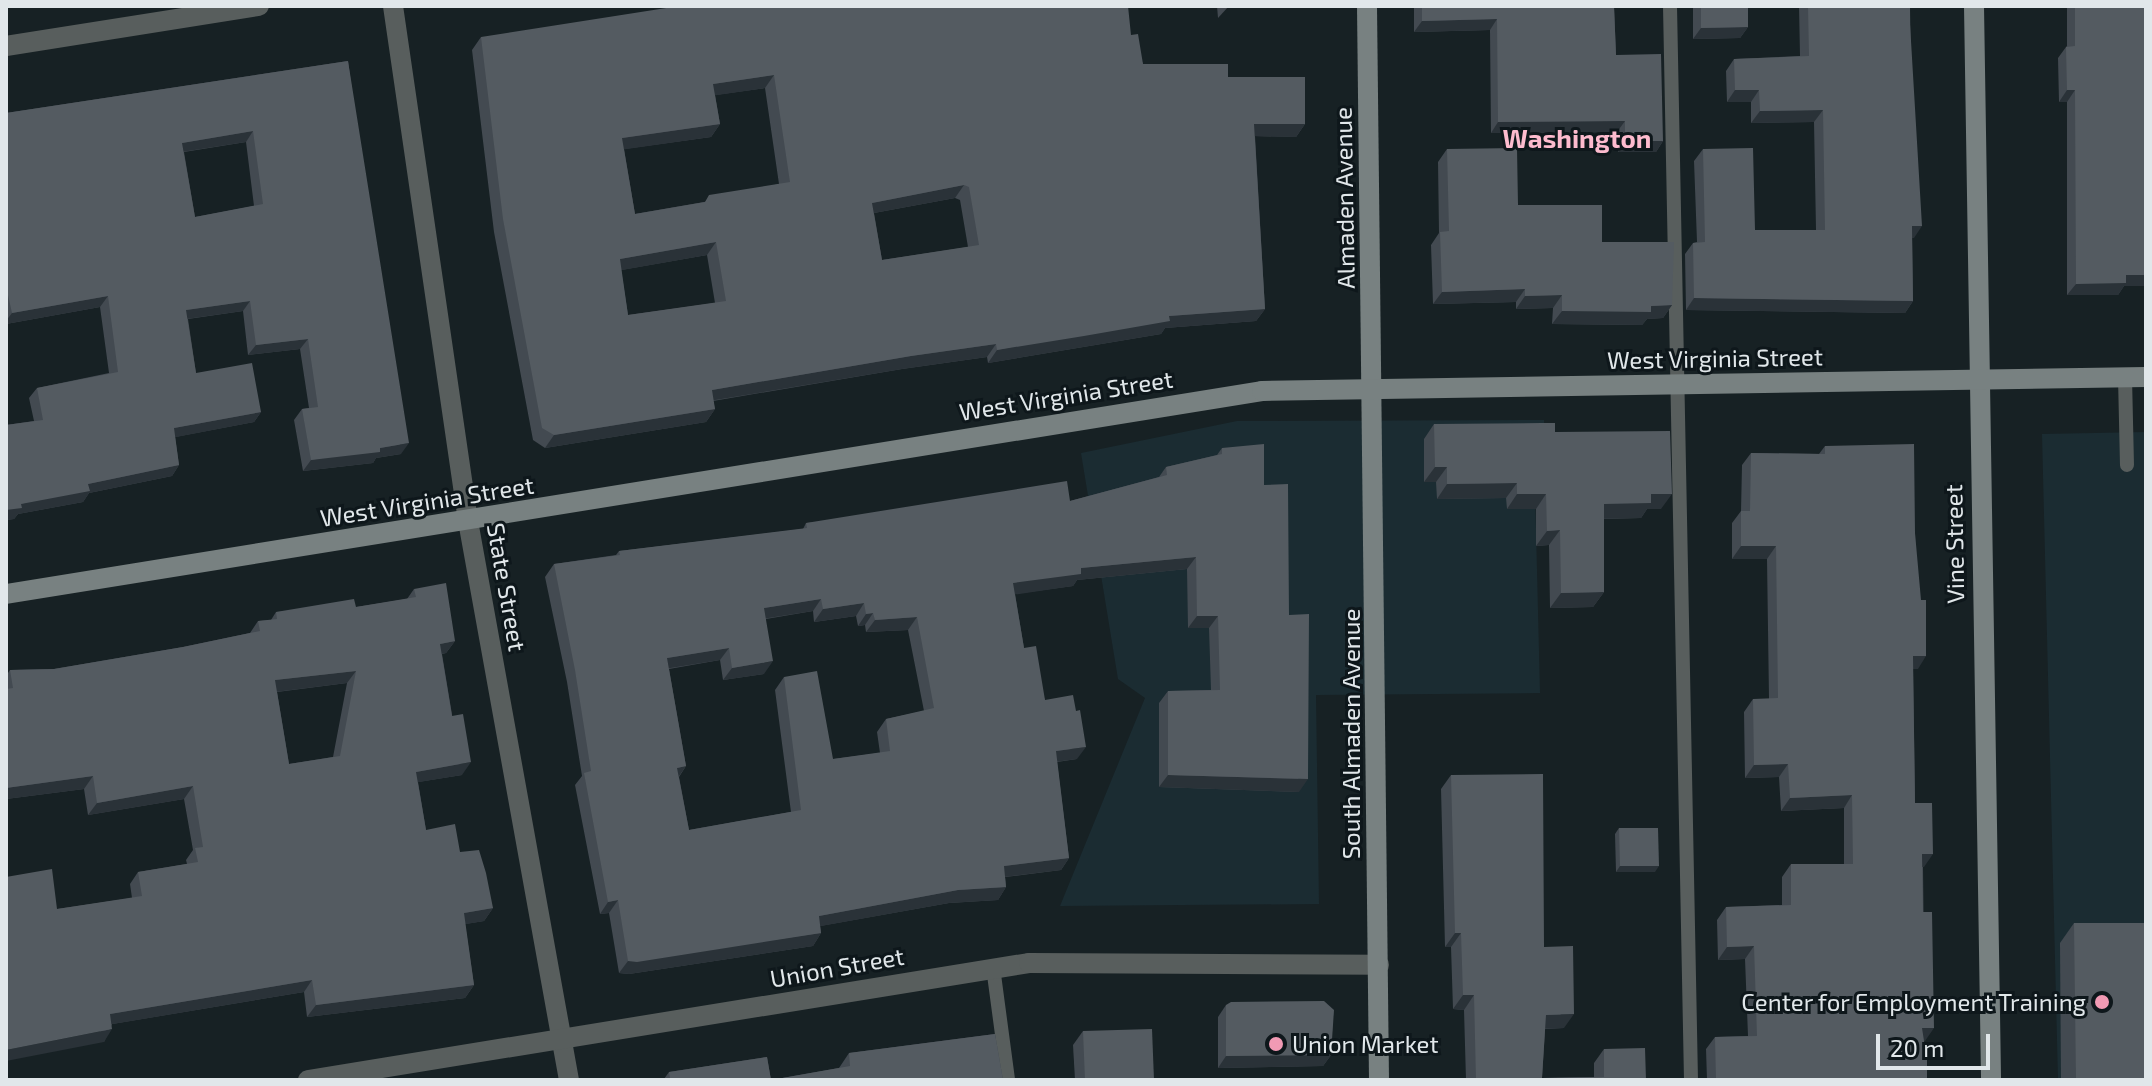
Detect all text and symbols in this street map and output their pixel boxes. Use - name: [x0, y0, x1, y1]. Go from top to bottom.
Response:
- street label: Almaden Avenue: [1328, 106, 1360, 290]
- district label: Washington: [1503, 122, 1651, 154]
- street label: West Virginia Street: [1607, 342, 1823, 374]
- street label: West Virginia Street: [957, 364, 1175, 426]
- street label: West Virginia Street: [318, 470, 536, 532]
- street label: Vine Street: [1939, 484, 1969, 604]
- street label: State Street: [482, 521, 532, 653]
- street label: South Almaden Avenue: [1337, 608, 1365, 860]
- street label: Union Street: [768, 941, 906, 993]
- place label: Center for Employment Training: [1739, 988, 2086, 1016]
- marker: Center for Employment Training: [2093, 993, 2111, 1011]
- scale bar: [1880, 1018, 1994, 1068]
- place label: Union Market: [1292, 1030, 1439, 1058]
- text: 20 m: [1890, 1033, 1944, 1062]
- marker: Union Market: [1267, 1035, 1285, 1053]

